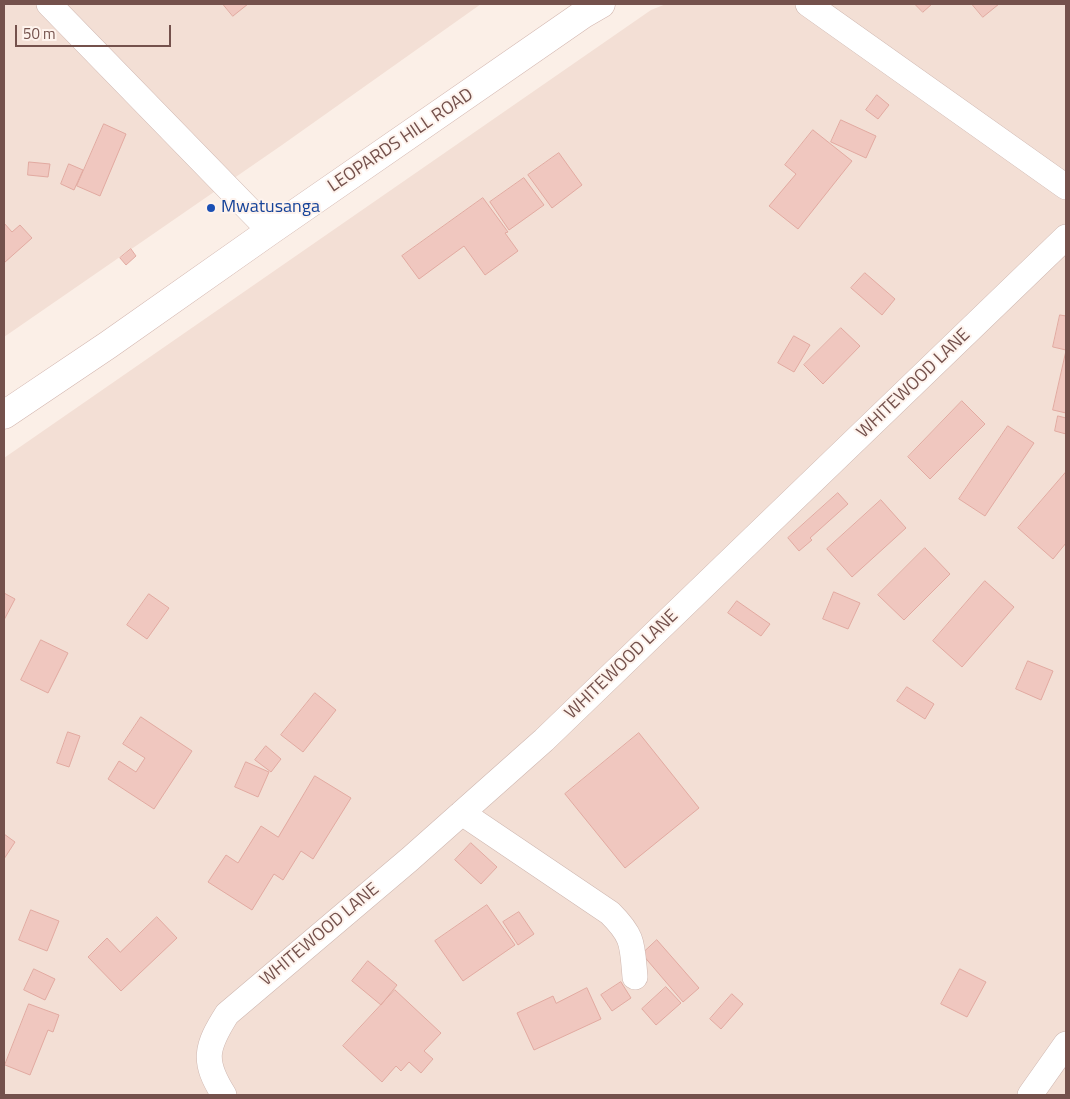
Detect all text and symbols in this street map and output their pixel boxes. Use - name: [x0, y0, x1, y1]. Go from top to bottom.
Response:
- scale bar: [18, 15, 174, 47]
- text: 50 m: [23, 22, 56, 45]
- street label: LEOPARDS HILL ROAD: [324, 84, 478, 198]
- place label: Mwatusanga: [221, 197, 320, 219]
- marker: Mwatusanga: [205, 202, 217, 214]
- street label: WHITEWOOD LANE: [853, 325, 975, 443]
- street label: WHITEWOOD LANE: [561, 606, 683, 724]
- street label: WHITEWOOD LANE: [256, 879, 384, 991]

